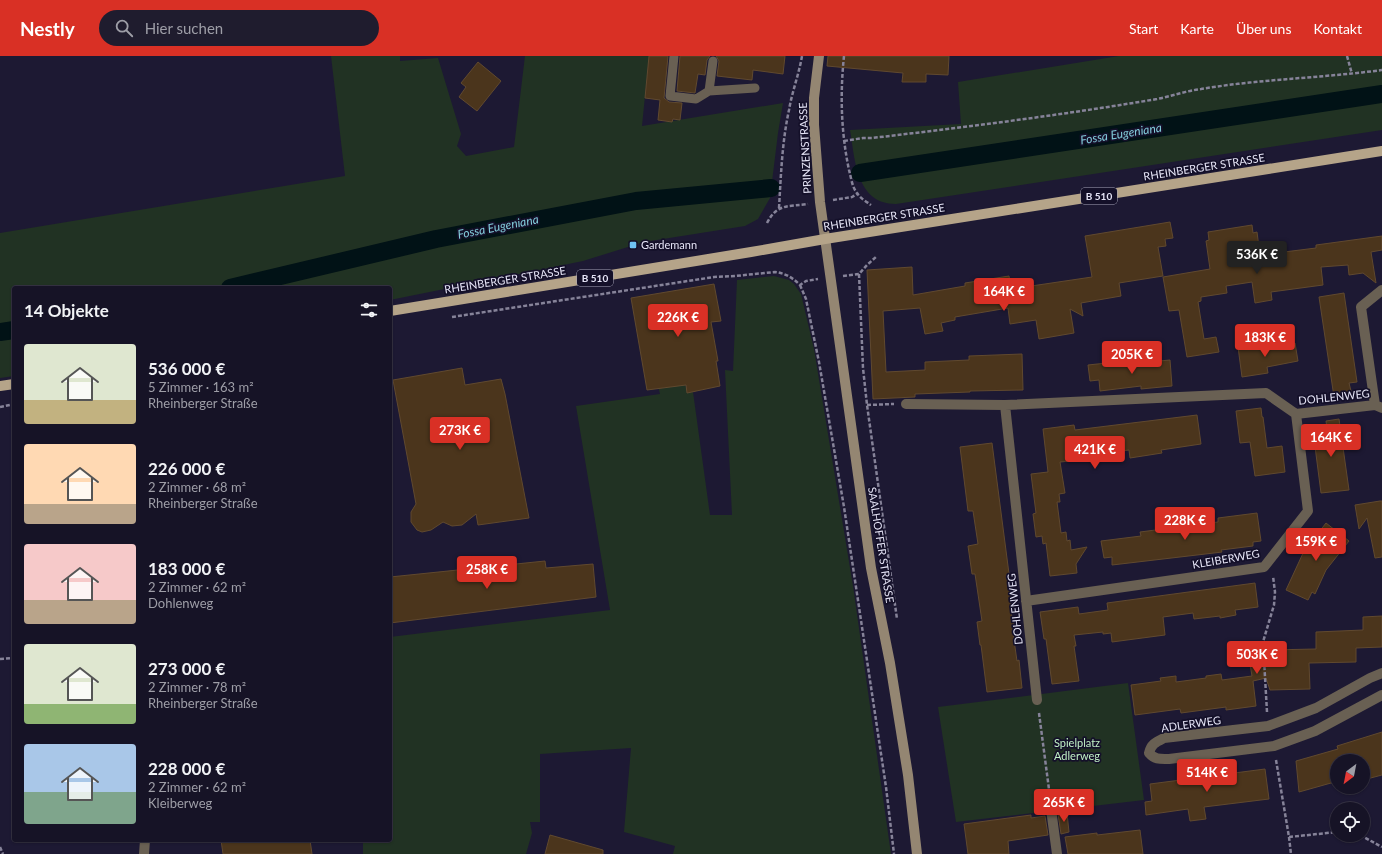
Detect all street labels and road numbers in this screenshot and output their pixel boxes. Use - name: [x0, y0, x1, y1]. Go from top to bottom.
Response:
- street label: PRINZENSTRASSE: [796, 102, 813, 194]
- street label: RHEINBERGER STRASSE: [1142, 150, 1265, 183]
- road number: B 510: [1081, 188, 1117, 204]
- street label: RHEINBERGER STRASSE: [822, 200, 945, 233]
- street label: RHEINBERGER STRASSE: [443, 263, 566, 296]
- road number: B 510: [577, 270, 613, 286]
- street label: DOHLENWEG: [1298, 386, 1370, 407]
- street label: SAALHOFFER STRASSE: [866, 486, 897, 604]
- street label: KLEIBERWEG: [1191, 546, 1261, 571]
- street label: DOHLENWEG: [1004, 573, 1025, 645]
- street label: ADLERWEG: [1160, 713, 1222, 734]

